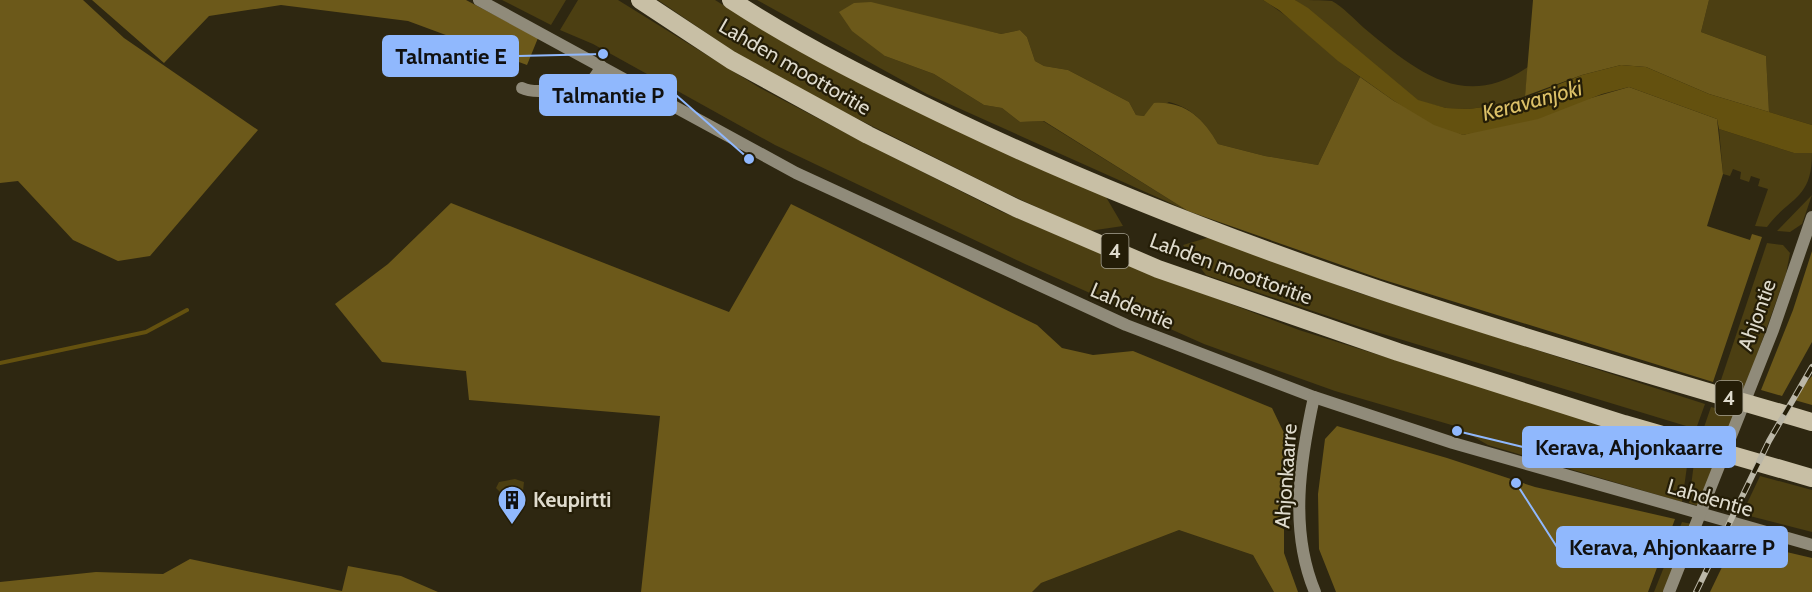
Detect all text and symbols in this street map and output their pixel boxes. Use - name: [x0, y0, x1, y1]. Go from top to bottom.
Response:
- street label: Lahden moottoritie: [715, 13, 876, 120]
- callout: Talmantie E: [383, 36, 518, 76]
- text: Talmantie E: [395, 43, 507, 70]
- water label: Keravanjoki: [1479, 74, 1585, 127]
- callout: Talmantie P: [540, 75, 676, 115]
- text: Talmantie P: [552, 82, 664, 109]
- street label: Lahden moottoritie: [1146, 228, 1316, 310]
- road number: 4: [1102, 234, 1128, 268]
- street label: Ahjontie: [1732, 275, 1782, 354]
- street label: Lahdentie: [1087, 277, 1178, 334]
- road number: 4: [1716, 381, 1742, 415]
- street label: Ahjonkaarre: [1269, 422, 1303, 529]
- callout: Kerava, Ahjonkaarre: [1523, 427, 1735, 467]
- text: Kerava, Ahjonkaarre: [1535, 434, 1723, 461]
- street label: Lahdentie: [1664, 473, 1756, 522]
- building icon: Keupirtti: [496, 484, 528, 526]
- place label: Keupirtti: [533, 487, 611, 512]
- callout: Kerava, Ahjonkaarre P: [1557, 527, 1787, 567]
- text: Kerava, Ahjonkaarre P: [1569, 534, 1775, 561]

